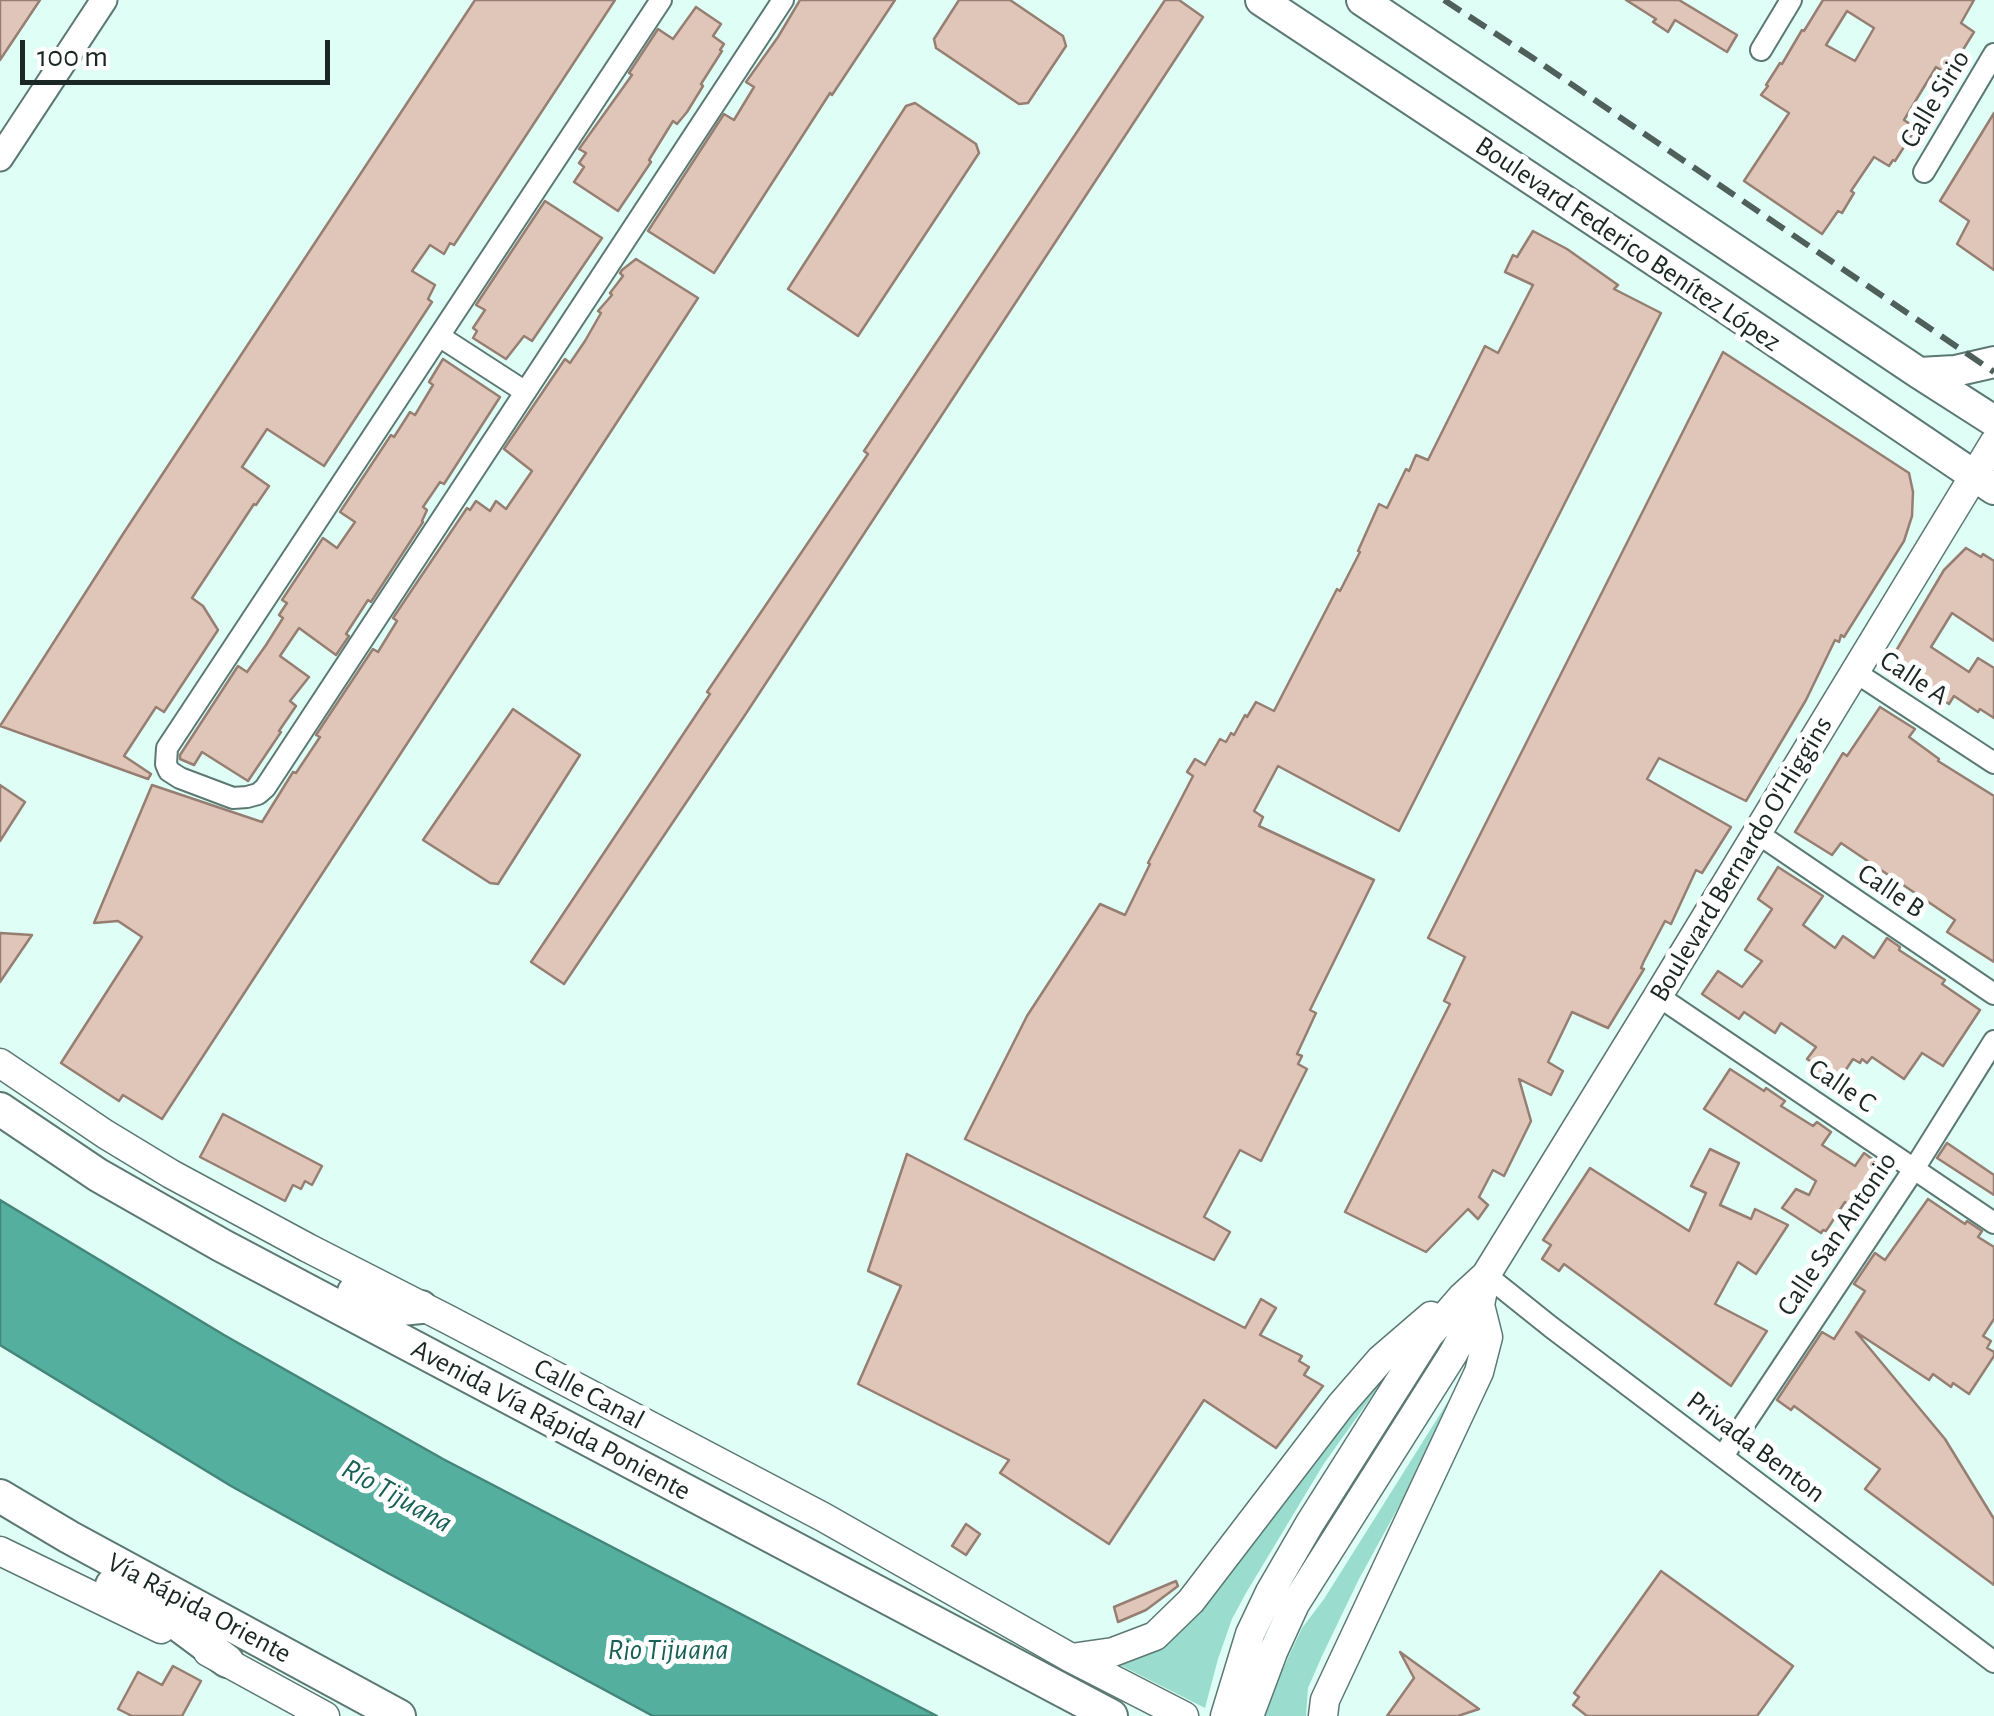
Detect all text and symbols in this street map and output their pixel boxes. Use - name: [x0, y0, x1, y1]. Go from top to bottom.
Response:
- scale bar: [25, 20, 335, 82]
- text: 100 m: [37, 42, 108, 72]
- street label: Calle Sirio: [1893, 44, 1977, 154]
- street label: Boulevard Federico Benítez López: [1469, 129, 1787, 359]
- street label: Calle A: [1873, 643, 1955, 713]
- street label: Boulevard Bernardo O'Higgins: [1642, 710, 1840, 1008]
- street label: Calle B: [1851, 856, 1931, 926]
- street label: Calle C: [1802, 1052, 1882, 1120]
- street label: Calle San Antonio: [1770, 1146, 1904, 1322]
- street label: Avenida Vía Rápida Poniente: [406, 1332, 696, 1508]
- street label: Calle Canal: [528, 1351, 650, 1437]
- street label: Privada Benton: [1680, 1384, 1832, 1510]
- water label: Río Tijuana: [335, 1451, 459, 1541]
- street label: Vía Rápida Oriente: [101, 1545, 297, 1671]
- water label: Rio Tijuana: [607, 1632, 729, 1668]

